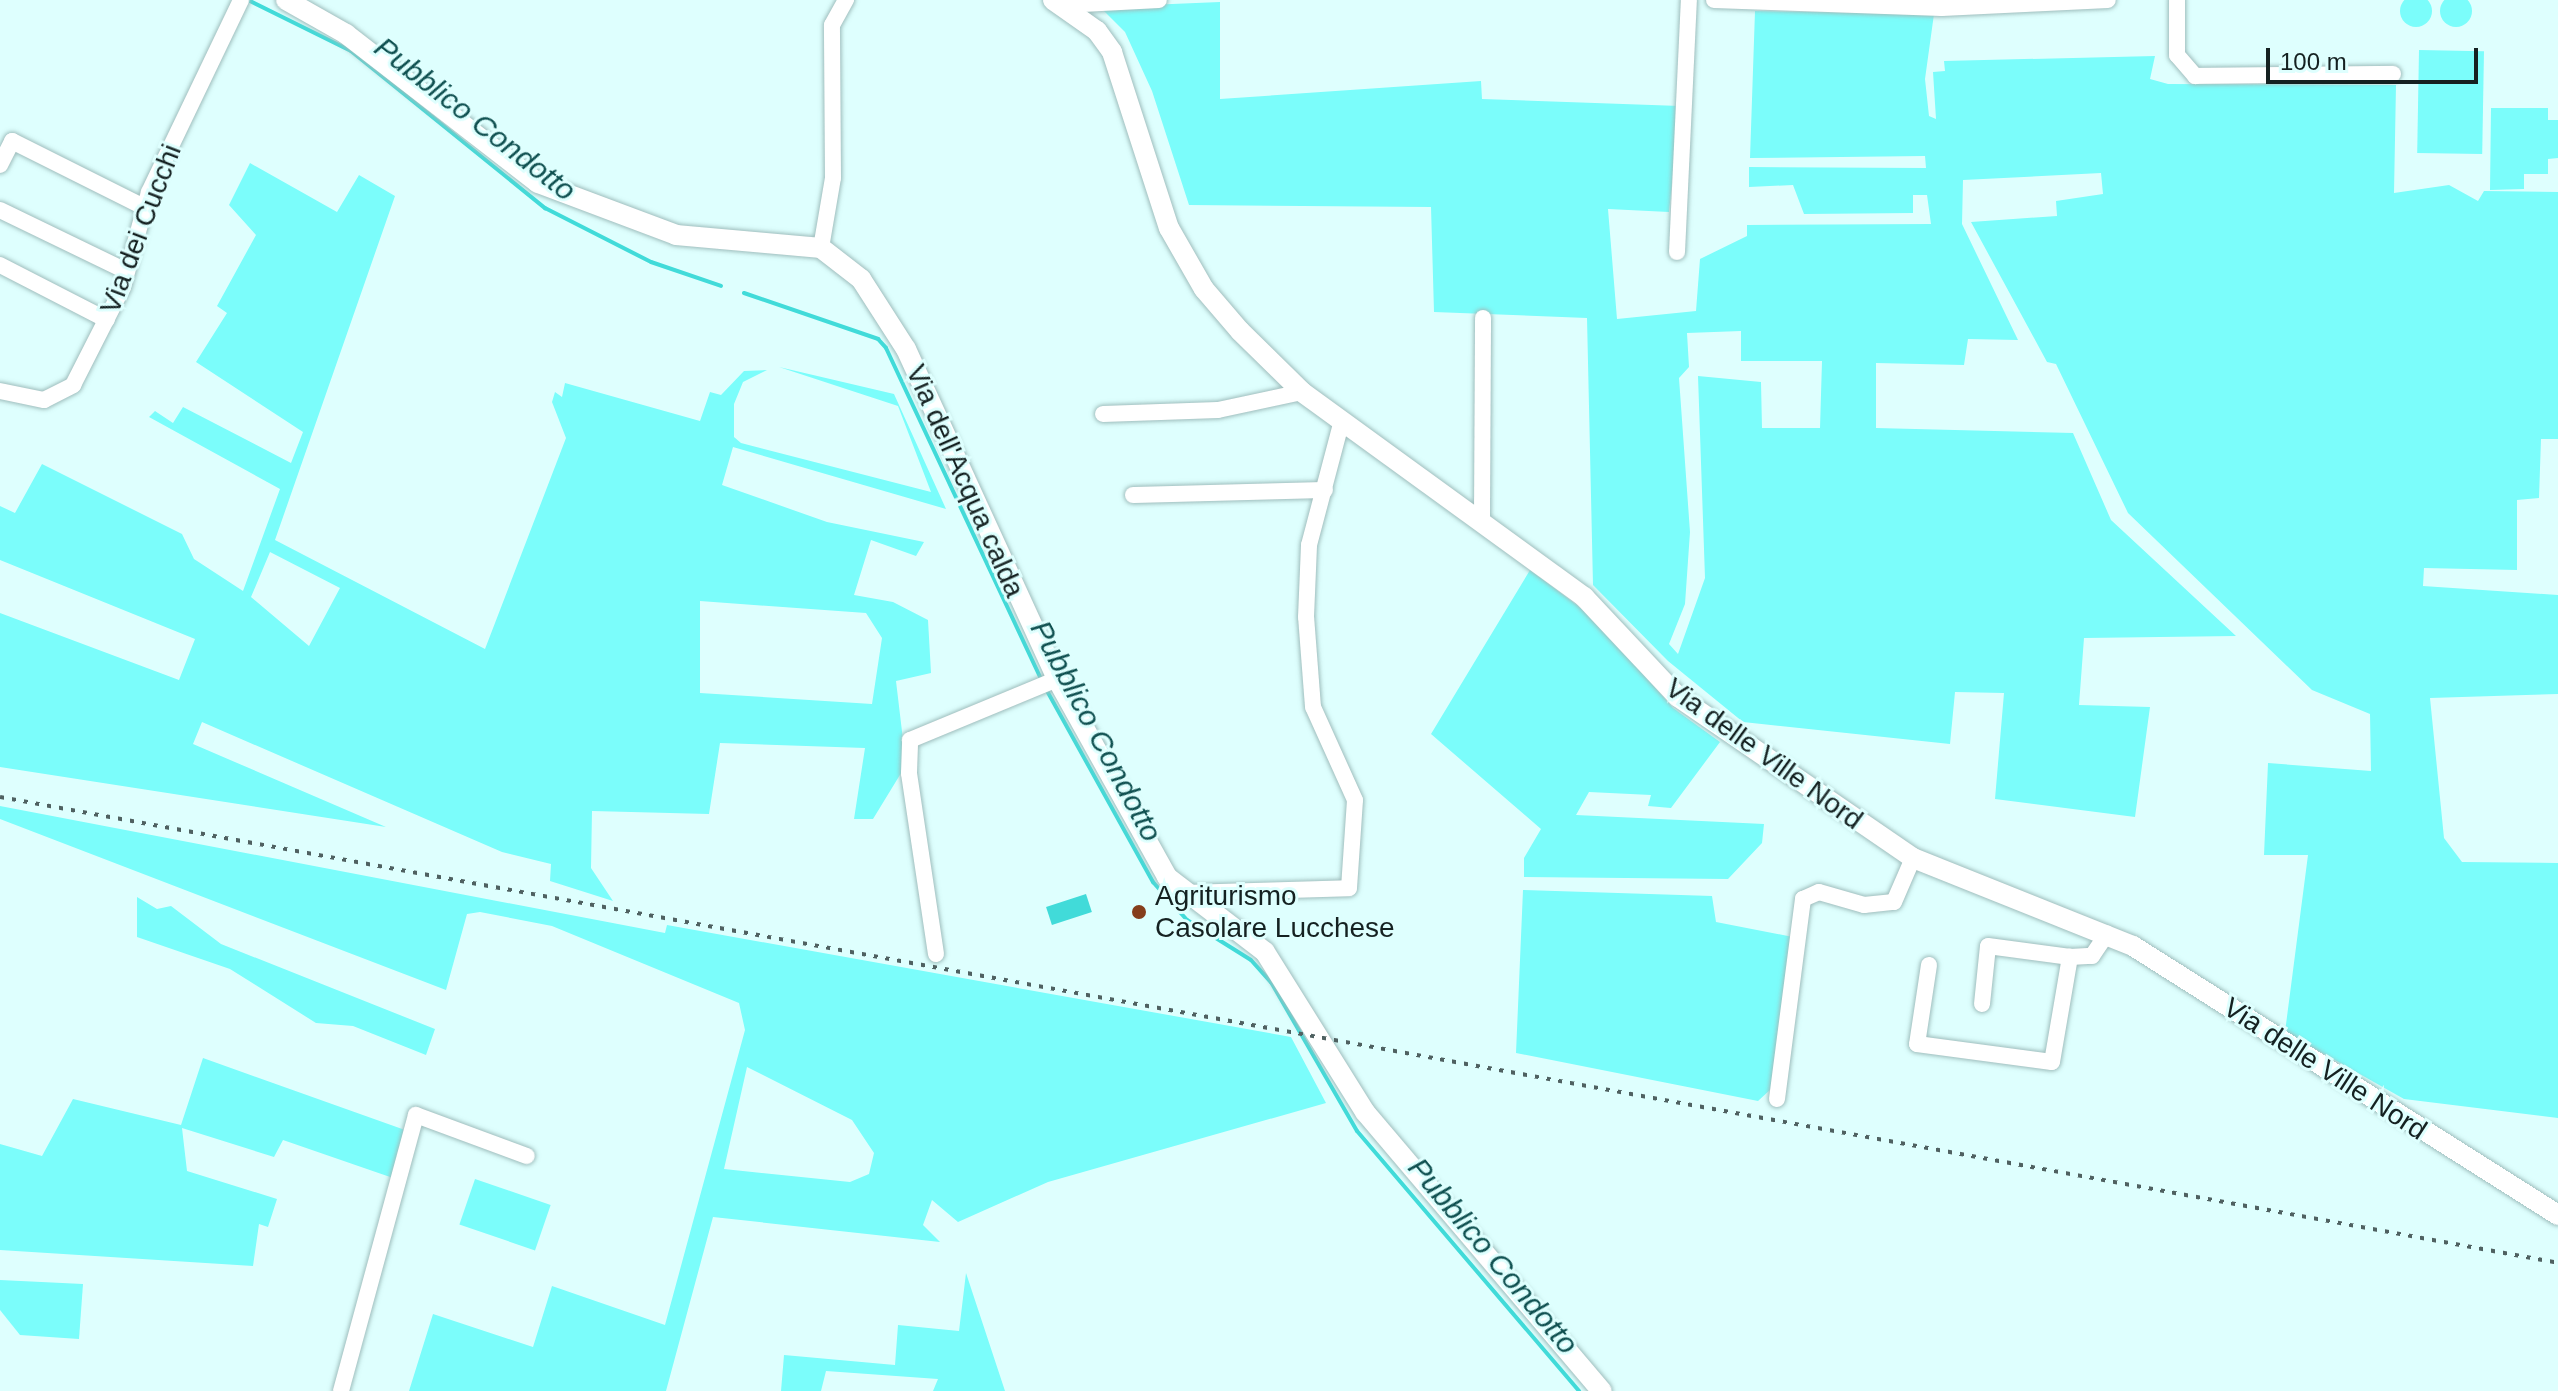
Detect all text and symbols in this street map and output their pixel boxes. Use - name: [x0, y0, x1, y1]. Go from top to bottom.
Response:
- water label: Pubblico Condotto: [367, 29, 583, 209]
- scale bar: [2270, 32, 2482, 82]
- text: 100 m: [2280, 48, 2347, 75]
- street label: Via dei Cucchi: [93, 140, 189, 318]
- street label: Via dell'Acqua calda: [899, 360, 1031, 602]
- water label: Pubblico Condotto: [1023, 614, 1169, 848]
- street label: Via delle Ville Nord: [1659, 671, 1869, 837]
- place label: Agriturismo Casolare Lucchese: [1155, 879, 1395, 945]
- marker: Agriturismo Casolare Lucchese: [1130, 903, 1148, 921]
- street label: Via delle Ville Nord: [2217, 991, 2433, 1147]
- water label: Pubblico Condotto: [1400, 1151, 1586, 1361]

